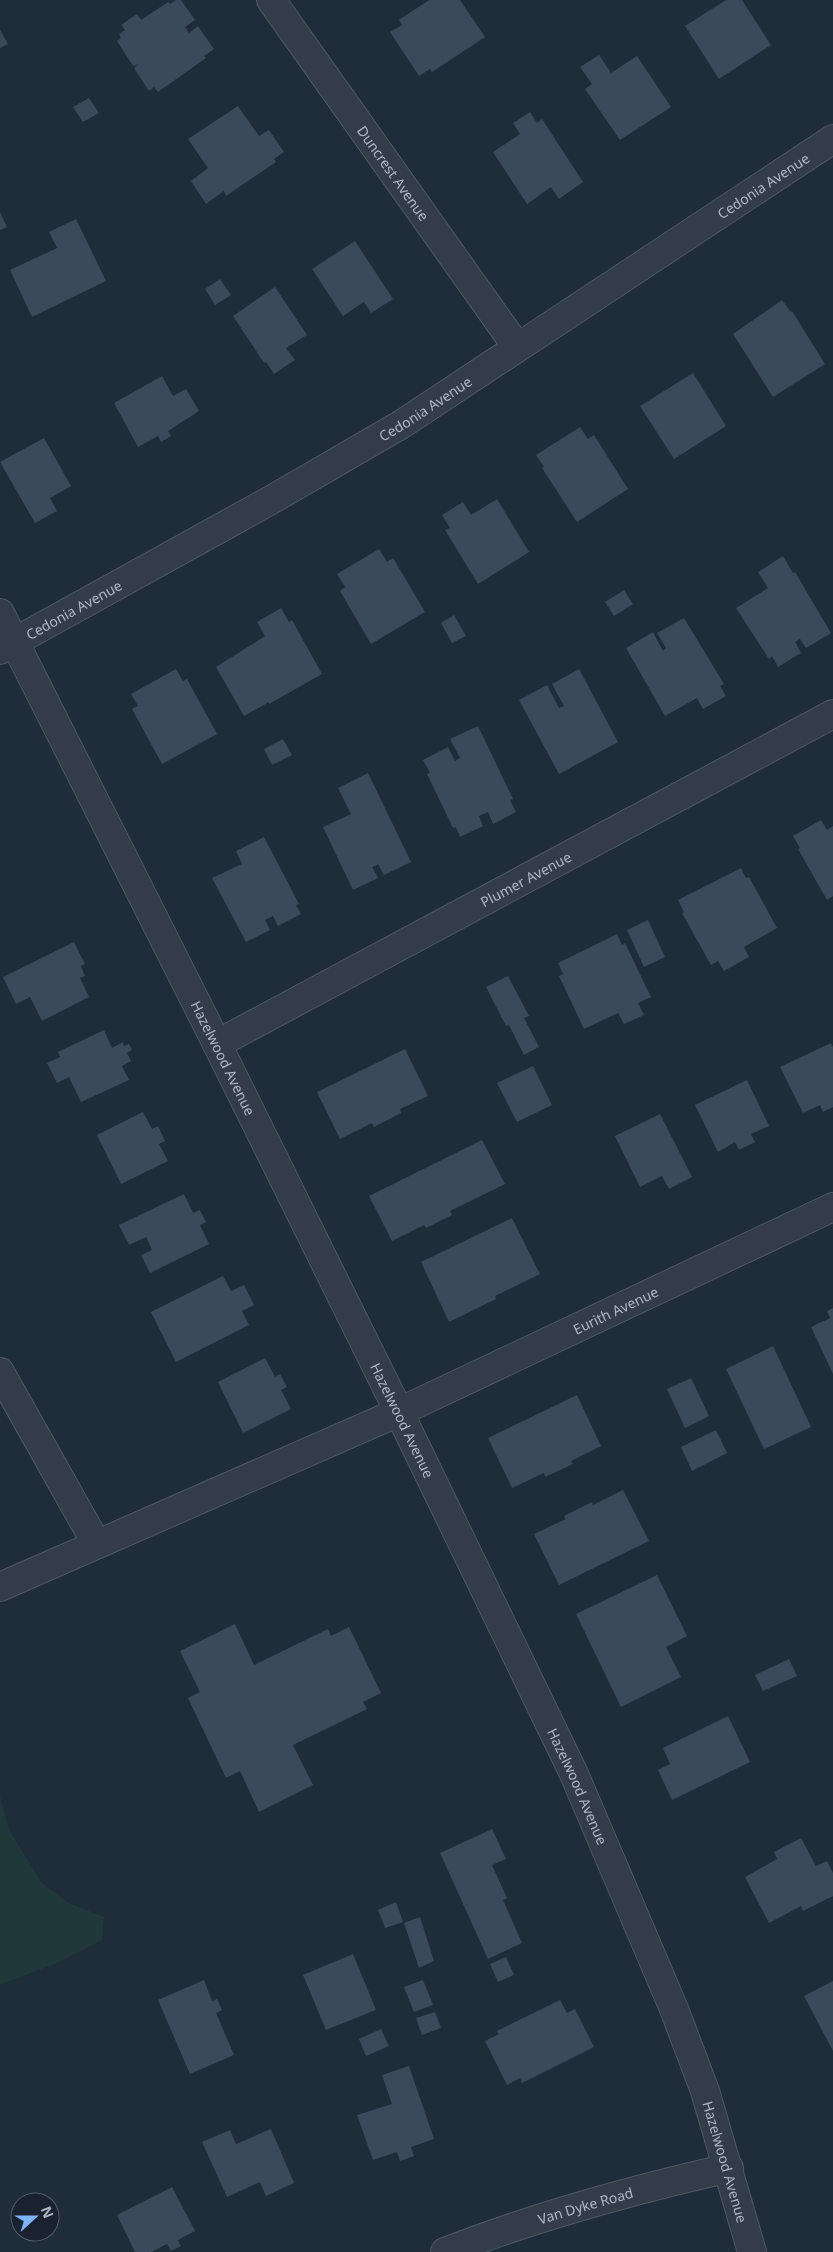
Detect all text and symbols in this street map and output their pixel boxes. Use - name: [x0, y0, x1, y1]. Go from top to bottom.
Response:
- street label: Duncrest Avenue: [353, 122, 434, 224]
- street label: Cedonia Avenue: [713, 148, 813, 223]
- street label: Cedonia Avenue: [375, 371, 475, 445]
- street label: Cedonia Avenue: [22, 575, 125, 644]
- street label: Plumer Avenue: [477, 847, 574, 911]
- street label: Hazelwood Avenue: [187, 997, 260, 1119]
- street label: Eurith Avenue: [570, 1281, 661, 1338]
- street label: Hazelwood Avenue: [367, 1359, 439, 1481]
- street label: Hazelwood Avenue: [544, 1725, 612, 1847]
- street label: Hazelwood Avenue: [699, 2099, 752, 2225]
- street label: Van Dyke Road: [535, 2182, 635, 2228]
- north arrow: [10, 2192, 60, 2242]
- text: N: [37, 2203, 59, 2221]

